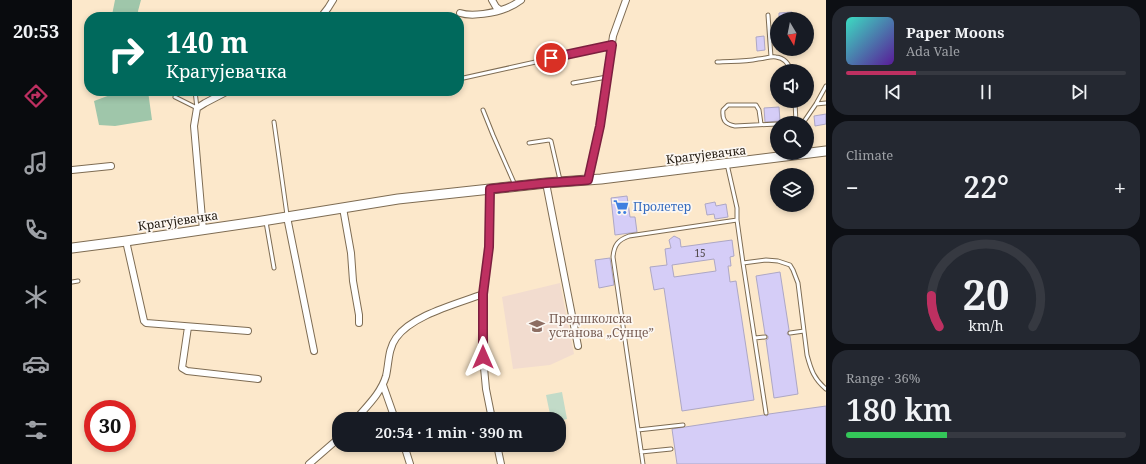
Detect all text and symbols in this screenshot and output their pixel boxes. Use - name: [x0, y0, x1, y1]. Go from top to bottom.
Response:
- north arrow: [770, 12, 814, 56]
- map controls: [770, 12, 814, 212]
- text: 20:53: [13, 19, 59, 43]
- text: Paper Moons: [906, 22, 1005, 42]
- text: 140 m: [166, 23, 248, 61]
- icon: right: [100, 28, 152, 80]
- pin: [534, 41, 568, 75]
- text: Ada Vale: [906, 42, 960, 60]
- icon: arrive: [540, 47, 562, 69]
- text: Крагујевачка: [166, 59, 287, 83]
- button: sound: [770, 64, 814, 108]
- icon: previous: [882, 81, 904, 103]
- icon: pause: [975, 81, 997, 103]
- icon: next: [1068, 81, 1090, 103]
- icon: directions: [22, 82, 50, 110]
- button: search: [770, 116, 814, 160]
- street label: Крагујевачка: [665, 141, 747, 168]
- text: Climate: [846, 146, 893, 164]
- icon: music: [22, 149, 50, 177]
- text: 22°: [963, 166, 1009, 207]
- button: layers: [770, 168, 814, 212]
- text: −: [846, 172, 859, 202]
- text: +: [1114, 172, 1126, 202]
- supermarket icon: Пролетер: [612, 198, 630, 216]
- place label: Пролетер: [633, 198, 692, 215]
- street label: Крагујевачка: [137, 206, 219, 235]
- icon: phone: [22, 216, 50, 244]
- house number: 15: [694, 246, 706, 260]
- text: 20: [962, 266, 1010, 322]
- icon: climate: [22, 283, 50, 311]
- place label: Предшколска установа „Сунце”: [549, 310, 654, 341]
- text: km/h: [968, 316, 1004, 335]
- school or university icon: Предшколска установа „Сунце”: [528, 317, 546, 335]
- position arrow: [462, 336, 504, 378]
- icon: car: [22, 350, 50, 378]
- text: Range · 36%: [846, 369, 920, 387]
- text: 180 km: [846, 389, 952, 430]
- speed limit sign: 30: [84, 400, 136, 452]
- icon: filters: [22, 416, 50, 444]
- text: 20:54 · 1 min · 390 m: [375, 422, 523, 442]

